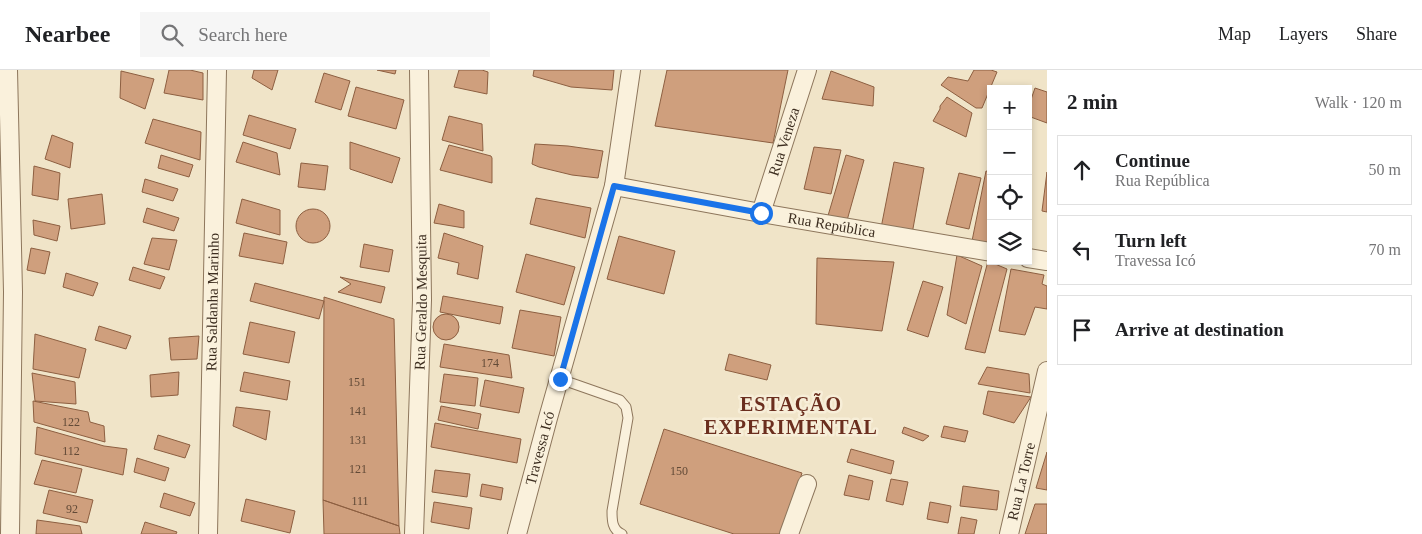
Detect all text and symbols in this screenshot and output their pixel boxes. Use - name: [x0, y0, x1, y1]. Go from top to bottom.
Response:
- search box: [140, 12, 490, 57]
- text: Nearbee: [25, 21, 110, 47]
- icon: search: [158, 21, 186, 49]
- text: Search here: [198, 24, 287, 45]
- text: Map: [1218, 24, 1251, 44]
- text: Layers: [1279, 24, 1328, 44]
- text: Share: [1356, 24, 1397, 44]
- map controls: [987, 85, 1032, 265]
- button: +: [987, 85, 1032, 130]
- text: 2 min: [1067, 90, 1118, 114]
- text: Walk · 120 m: [1315, 94, 1402, 111]
- street label: Rua Veneza: [765, 105, 803, 178]
- button: −: [987, 130, 1032, 175]
- text: Continue: [1115, 150, 1190, 171]
- icon: ahead: [1068, 156, 1096, 184]
- text: 50 m: [1369, 161, 1401, 178]
- text: Rua República: [1115, 172, 1210, 189]
- button: locate: [987, 175, 1032, 220]
- route start: [750, 202, 773, 225]
- street label: Rua República: [786, 210, 877, 240]
- button: layers: [987, 220, 1032, 265]
- text: Turn left: [1115, 230, 1187, 251]
- street label: Rua Saldanha Marinho: [203, 233, 222, 371]
- street label: Rua Geraldo Mesquita: [412, 234, 430, 370]
- icon: left: [1068, 236, 1096, 264]
- text: 70 m: [1369, 241, 1401, 258]
- text: Travessa Icó: [1115, 252, 1196, 269]
- icon: arrive: [1068, 316, 1096, 344]
- text: Arrive at destination: [1115, 319, 1284, 340]
- house number: 174: [481, 356, 499, 370]
- route end: [549, 368, 572, 391]
- house number: 151: [348, 375, 366, 389]
- district label: ESTAÇÃO EXPERIMENTAL: [704, 393, 878, 438]
- house number: 141: [349, 404, 367, 418]
- street label: Travessa Icó: [522, 409, 558, 487]
- house number: 122: [62, 415, 80, 429]
- house number: 131: [349, 433, 367, 447]
- street label: Rua La Torre: [1004, 441, 1038, 522]
- house number: 112: [62, 444, 80, 458]
- house number: 121: [349, 462, 367, 476]
- house number: 150: [670, 464, 688, 478]
- house number: 111: [351, 494, 369, 508]
- house number: 92: [66, 502, 78, 516]

